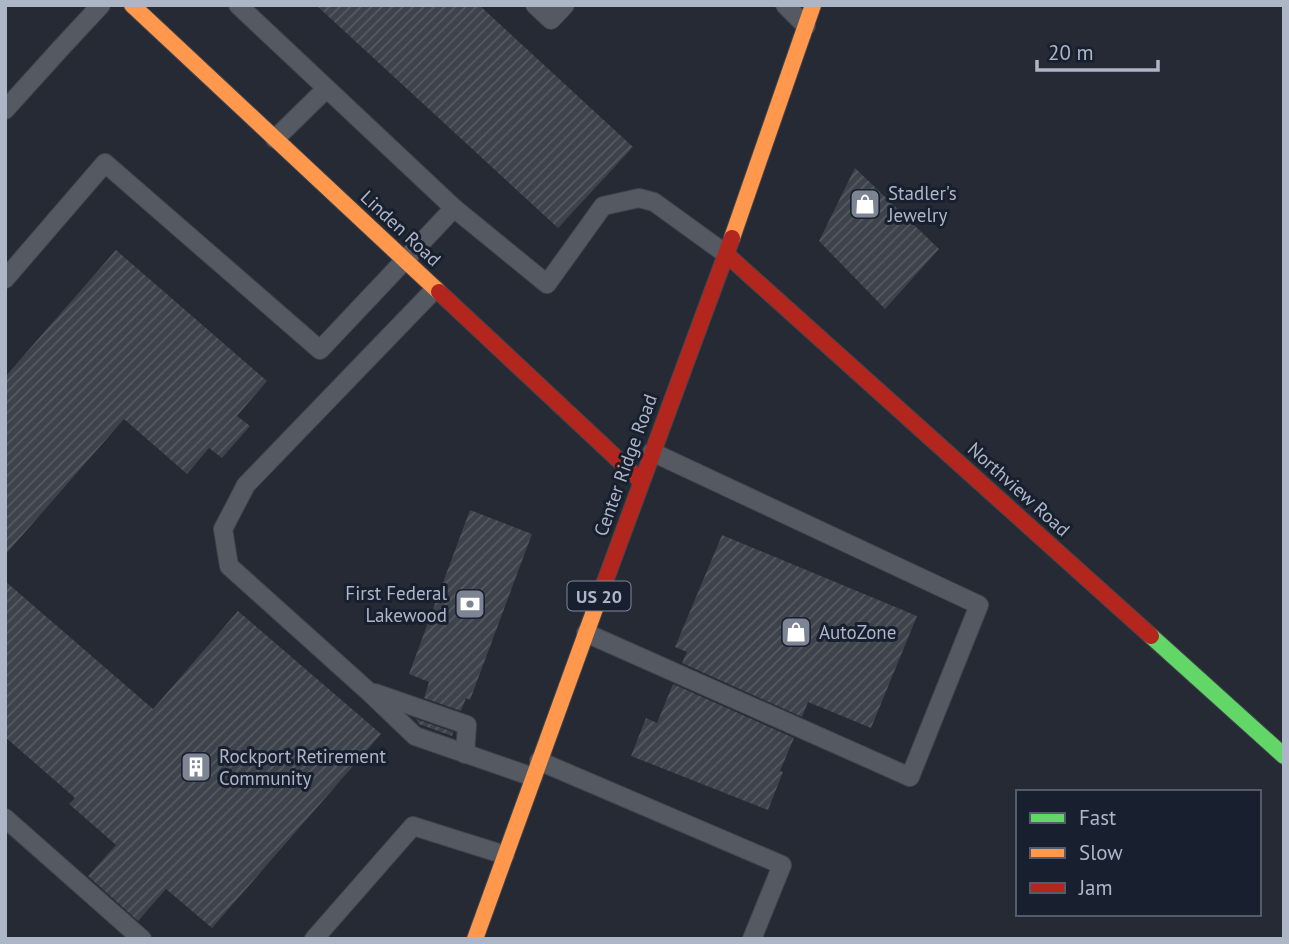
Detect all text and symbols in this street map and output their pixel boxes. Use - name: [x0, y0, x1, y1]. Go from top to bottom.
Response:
- scale bar: [1037, 28, 1158, 72]
- text: 20 m: [1048, 39, 1094, 66]
- place label: Stadler's Jewelry: [887, 181, 957, 227]
- street label: Linden Road: [356, 185, 446, 271]
- shop icon: Stadler's Jewelry: [848, 187, 882, 221]
- street label: Center Ridge Road: [588, 391, 662, 539]
- street label: Northview Road: [963, 437, 1075, 541]
- place label: First Federal Lakewood: [345, 581, 447, 627]
- road number: US 20: [568, 582, 630, 610]
- bank icon: First Federal Lakewood: [453, 587, 487, 621]
- shop icon: AutoZone: [779, 615, 813, 649]
- place label: AutoZone: [819, 620, 896, 644]
- place label: Rockport Retirement Community: [219, 744, 386, 790]
- building icon: Rockport Retirement Community: [179, 750, 213, 784]
- legend: [1016, 790, 1261, 916]
- text: Fast: [1079, 804, 1116, 831]
- text: Slow: [1079, 839, 1123, 866]
- text: Jam: [1078, 874, 1113, 901]

